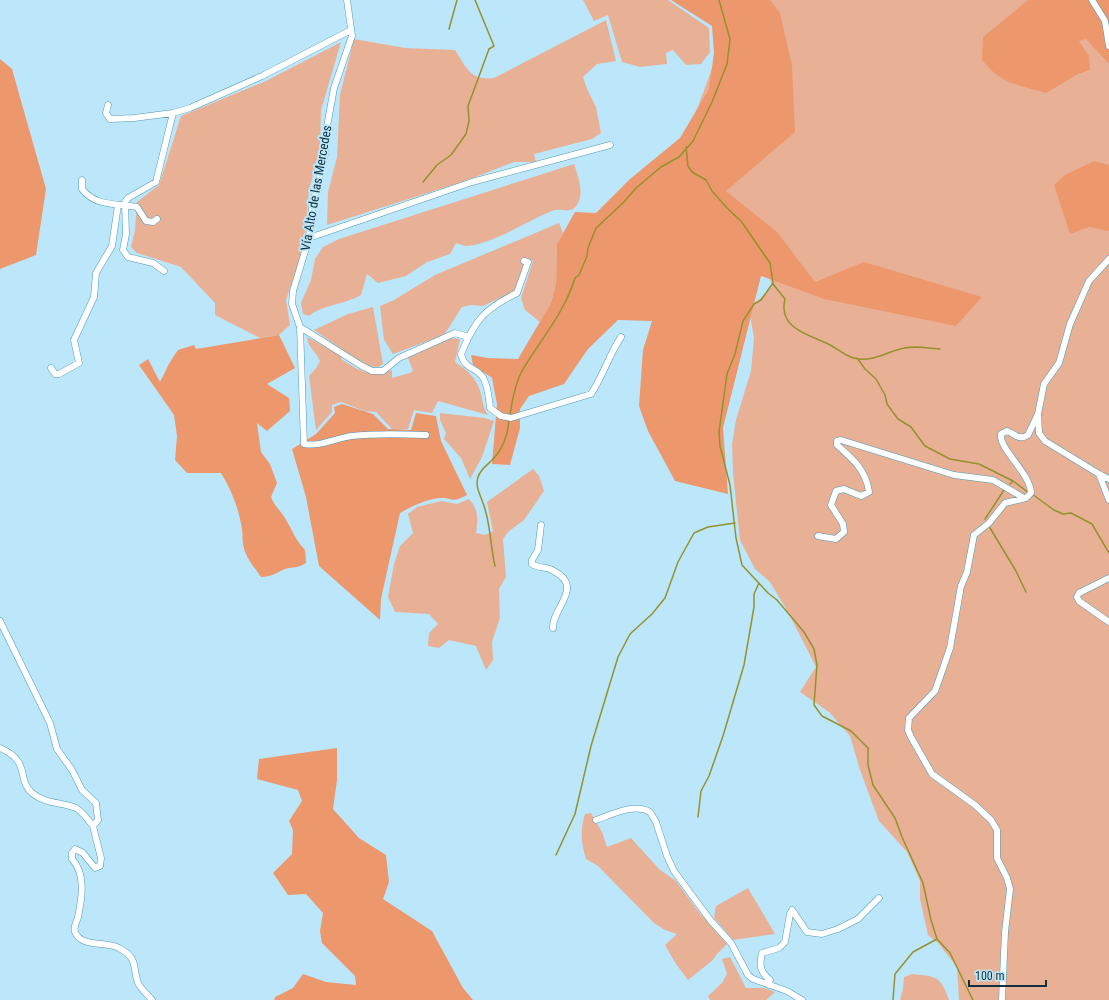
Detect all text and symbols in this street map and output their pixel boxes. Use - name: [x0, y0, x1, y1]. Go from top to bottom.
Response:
- street label: Vía Alto de las Mercedes: [298, 124, 334, 252]
- scale bar: [969, 962, 1046, 988]
- text: 100 m: [975, 969, 1005, 983]

